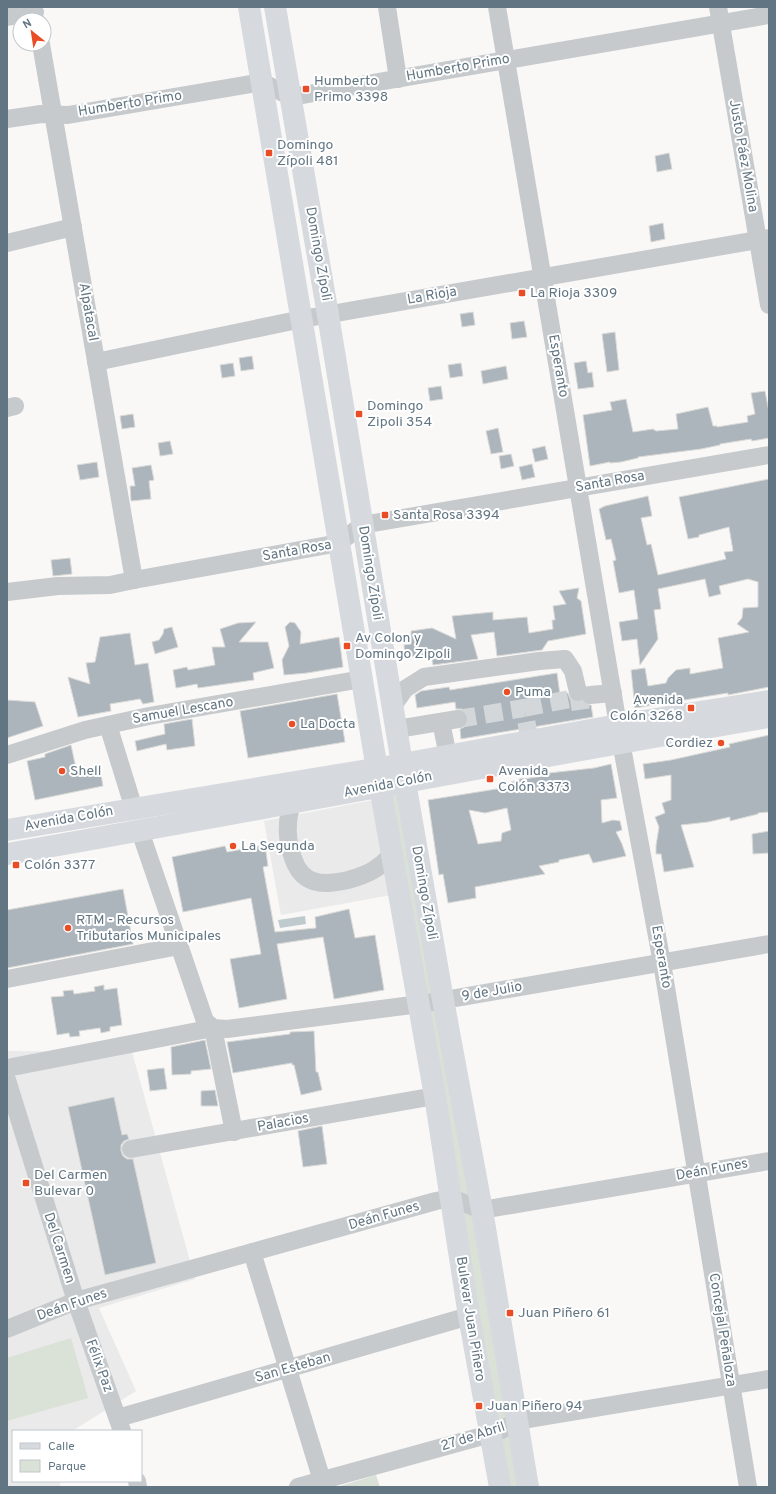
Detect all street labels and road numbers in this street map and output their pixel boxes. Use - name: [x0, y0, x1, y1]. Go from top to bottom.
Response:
- street label: Humberto Primo: [405, 50, 511, 85]
- street label: Humberto Primo: [77, 87, 183, 121]
- street label: Justo Páez Molina: [725, 98, 761, 214]
- street label: Domingo Zípoli: [301, 206, 335, 302]
- street label: Alpatacal: [75, 281, 101, 343]
- street label: La Rioja: [406, 283, 458, 309]
- street label: Esperanto: [544, 333, 572, 399]
- street label: Santa Rosa: [574, 468, 646, 496]
- street label: Domingo Zípoli: [354, 525, 386, 621]
- street label: Santa Rosa: [261, 537, 333, 565]
- street label: Samuel Lescano: [131, 694, 235, 728]
- street label: Avenida Colón: [342, 768, 434, 802]
- street label: Avenida Colón: [23, 803, 115, 835]
- street label: Domingo Zípoli: [407, 845, 441, 941]
- street label: Esperanto: [647, 924, 675, 990]
- street label: 9 de Julio: [461, 978, 524, 1006]
- street label: Palacios: [256, 1110, 310, 1136]
- street label: Deán Funes: [675, 1155, 749, 1185]
- street label: Deán Funes: [347, 1198, 421, 1234]
- street label: Del Carmen: [40, 1210, 78, 1286]
- street label: Bulevar Juan Piñero: [452, 1255, 488, 1383]
- street label: Concejal Peñaloza: [705, 1272, 739, 1388]
- street label: Deán Funes: [35, 1285, 109, 1325]
- street label: Félix Paz: [82, 1337, 116, 1395]
- street label: San Esteban: [253, 1349, 333, 1387]
- street label: 27 de Abril: [439, 1419, 507, 1455]

